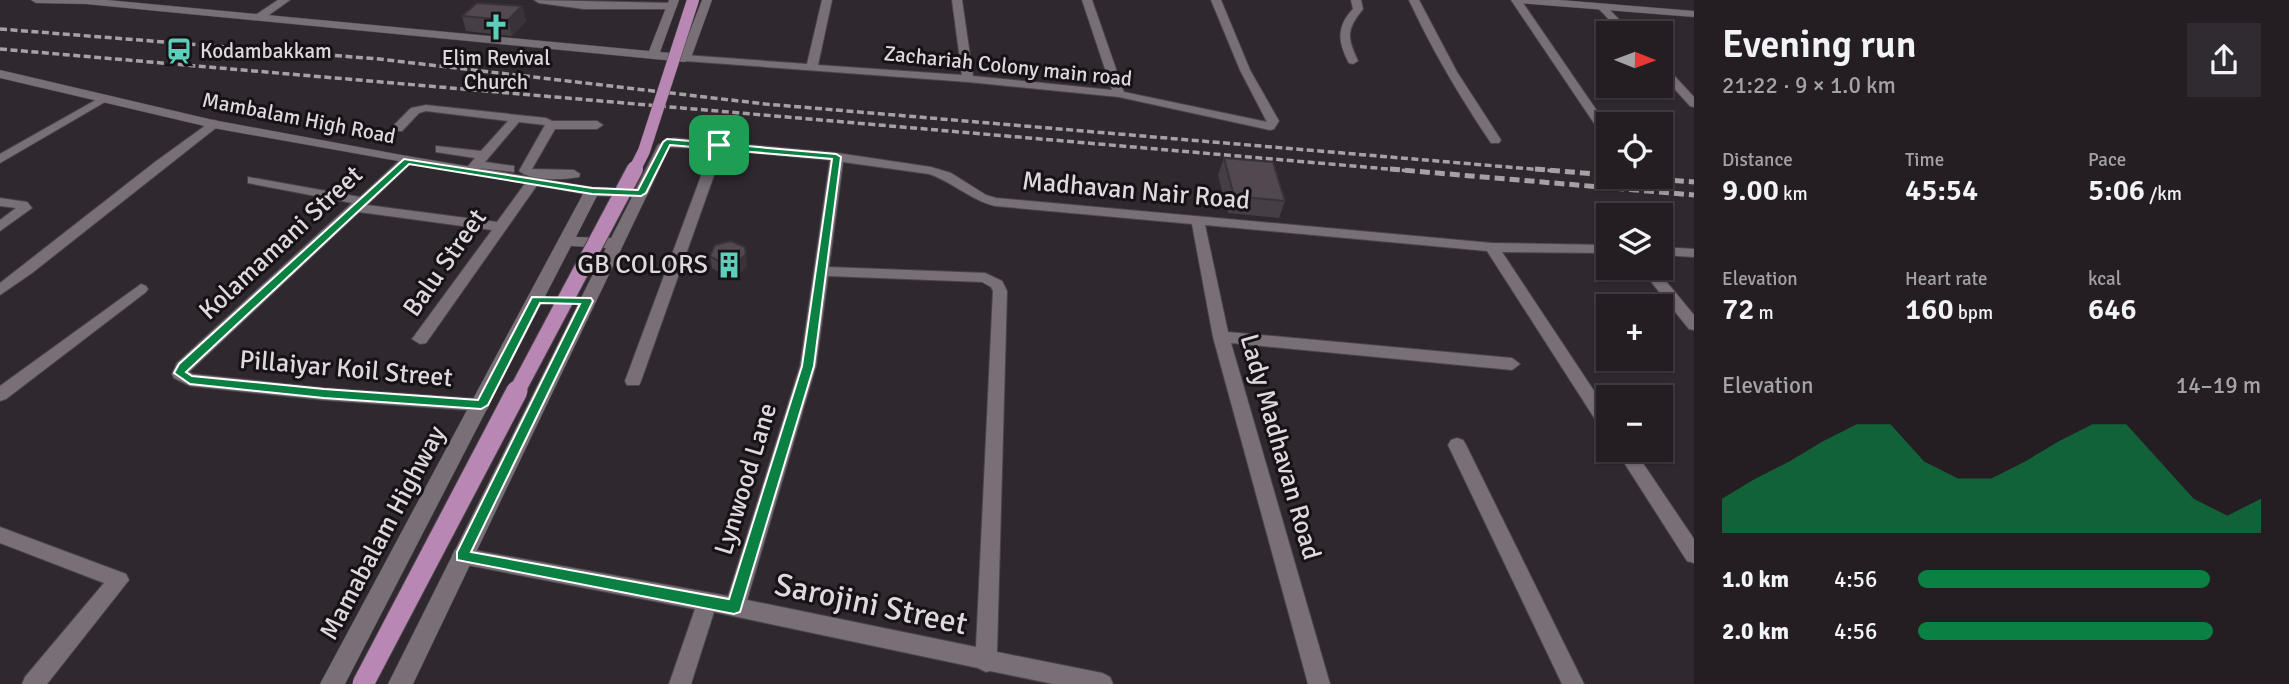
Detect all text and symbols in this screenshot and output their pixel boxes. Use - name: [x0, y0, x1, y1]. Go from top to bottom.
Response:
- church icon: Elim Revival Church: [481, 12, 511, 42]
- north arrow: [1596, 21, 1673, 98]
- map controls: [1596, 21, 1673, 462]
- text: Evening run: [1722, 21, 1916, 68]
- button: share: [2187, 23, 2261, 97]
- station icon: Kodambakkam: [164, 36, 194, 66]
- place label: Kodambakkam: [200, 38, 332, 64]
- street label: Zachariah Colony main road: [883, 40, 1133, 92]
- place label: Elim Revival Church: [442, 45, 550, 95]
- text: 21:22 · 9 × 1.0 km: [1722, 71, 1896, 100]
- street label: Mambalam High Road: [200, 87, 398, 149]
- button: locate: [1596, 112, 1673, 189]
- pin: [689, 115, 749, 175]
- icon: arrive: [700, 126, 738, 164]
- text: Distance: [1722, 148, 1793, 172]
- text: Time: [1905, 148, 1944, 172]
- text: Pace: [2088, 148, 2126, 172]
- street label: Kolamamani Street: [193, 159, 369, 327]
- street label: Madhavan Nair Road: [1021, 165, 1251, 217]
- text: 9.00: [1722, 172, 1779, 209]
- text: 45:54: [1905, 172, 1978, 209]
- text: 5:06: [2088, 172, 2145, 209]
- text: km: [1779, 182, 1808, 206]
- text: /km: [2145, 182, 2182, 206]
- street label: Balu Street: [396, 203, 494, 323]
- button: layers: [1596, 203, 1673, 280]
- place label: GB COLORS: [577, 249, 708, 281]
- building icon: GB COLORS: [714, 250, 744, 280]
- text: Elevation: [1722, 267, 1798, 291]
- text: Heart rate: [1905, 267, 1987, 291]
- text: kcal: [2088, 267, 2121, 291]
- text: 72: [1722, 291, 1754, 328]
- text: 160: [1905, 291, 1954, 328]
- text: 646: [2088, 291, 2137, 328]
- button: +: [1596, 294, 1673, 371]
- text: m: [1754, 301, 1774, 325]
- text: bpm: [1954, 301, 1993, 325]
- street label: Lady Madhavan Road: [1232, 330, 1328, 564]
- street label: Pillaiyar Koil Street: [238, 344, 454, 394]
- text: Elevation: [1722, 371, 1814, 400]
- text: 14–19 m: [2176, 371, 2261, 400]
- button: −: [1596, 385, 1673, 462]
- street label: Lynwood Lane: [708, 399, 784, 559]
- street label: Mamabalam Highway: [313, 420, 453, 646]
- street label: Sarojini Street: [771, 565, 971, 643]
- text: 1.0 km: [1722, 565, 1789, 594]
- text: 4:56: [1834, 565, 1877, 594]
- text: 2.0 km: [1722, 617, 1789, 646]
- text: 4:56: [1834, 617, 1877, 646]

